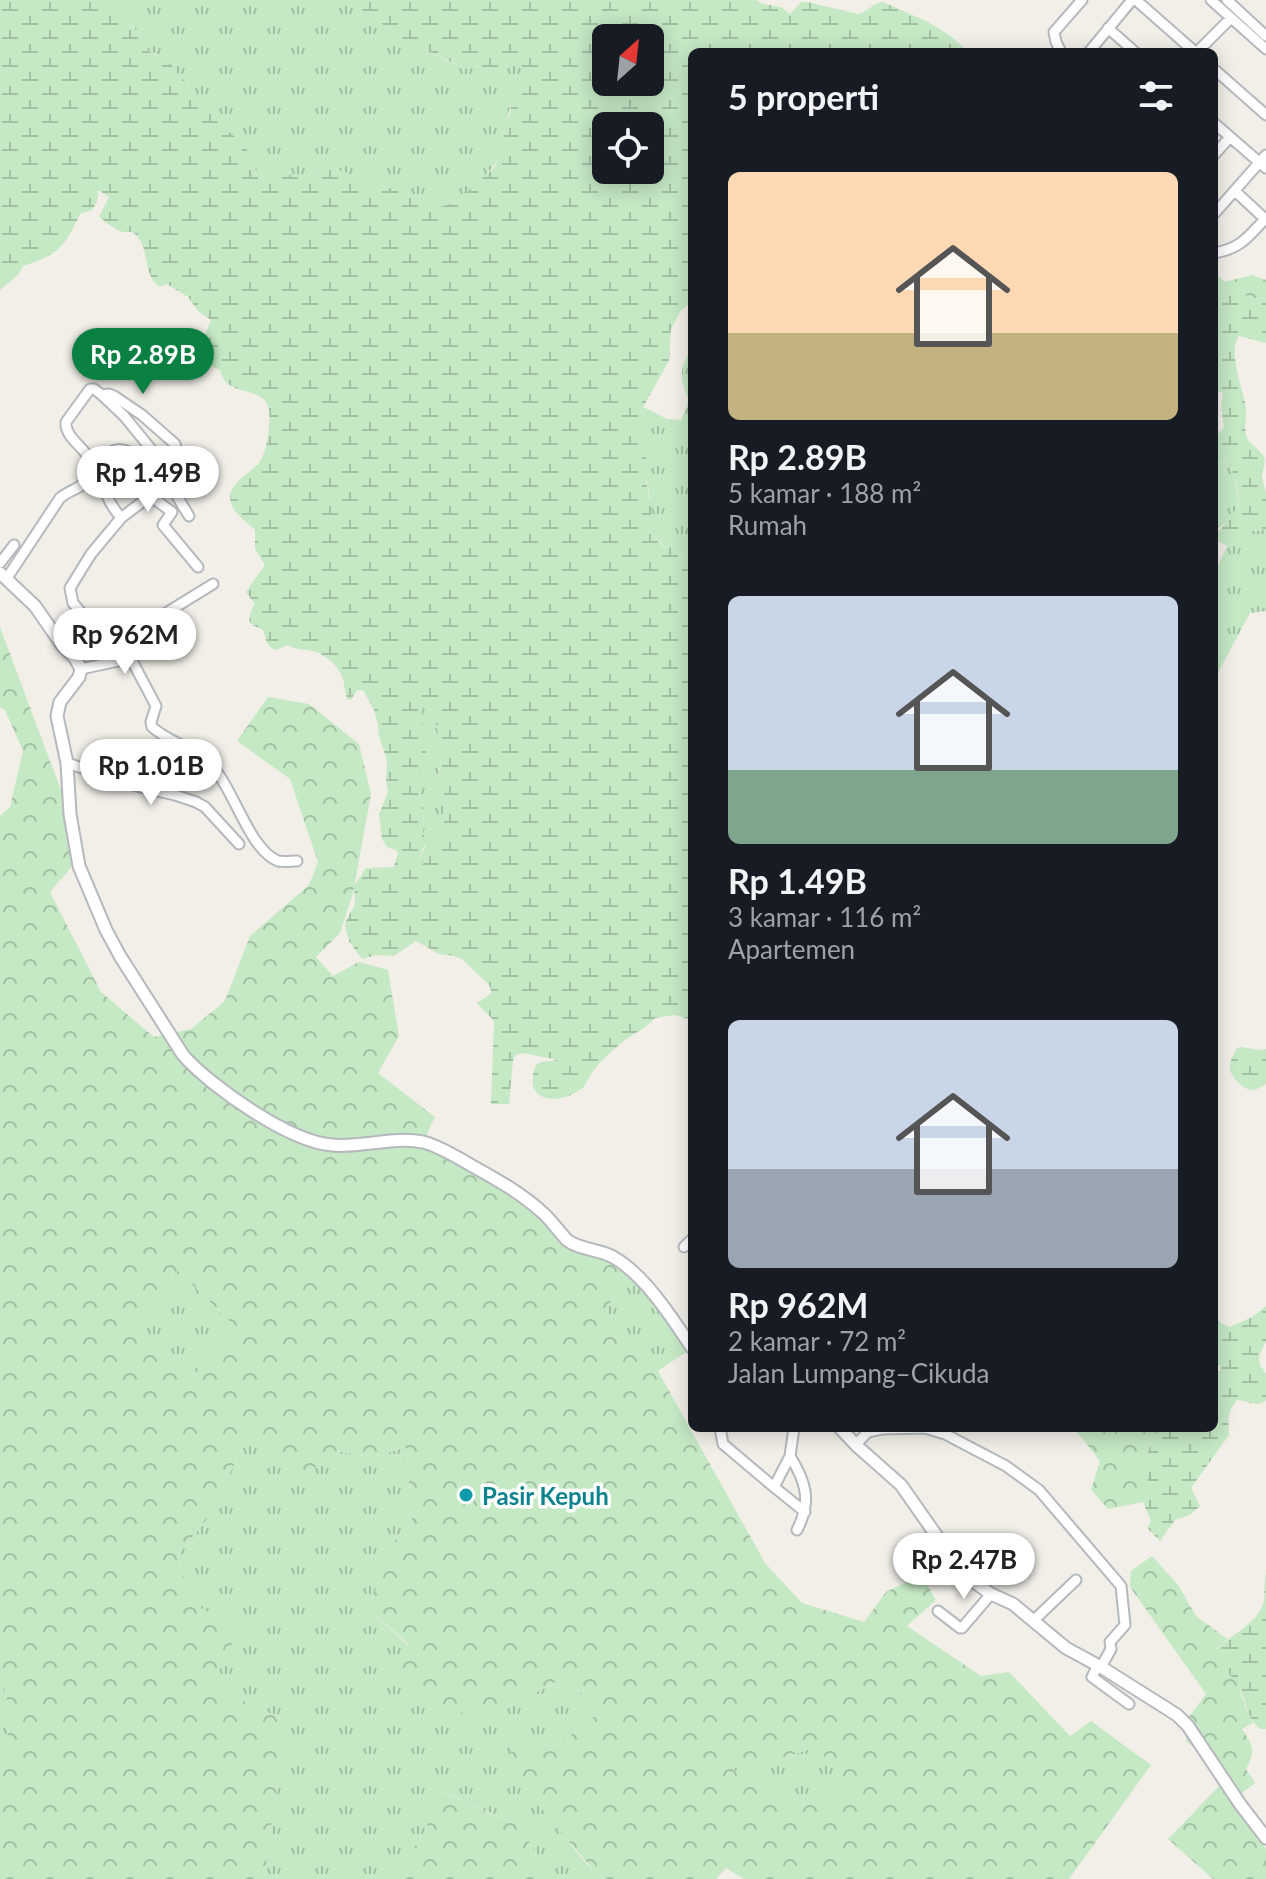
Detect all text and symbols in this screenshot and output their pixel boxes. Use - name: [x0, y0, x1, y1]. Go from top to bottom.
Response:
- north arrow: [592, 24, 664, 96]
- map controls: [592, 24, 664, 184]
- icon: filters: [1134, 74, 1178, 118]
- text: 5 properti: [728, 76, 879, 117]
- button: locate: [592, 112, 664, 184]
- icon: home: [881, 224, 1025, 368]
- pin: Rp 2.89B: [60, 328, 226, 396]
- text: Rp 2.89B: [90, 338, 196, 370]
- text: Rp 2.89B: [728, 436, 867, 477]
- pin: Rp 1.49B: [65, 446, 231, 514]
- text: Rp 1.49B: [95, 456, 201, 488]
- text: 5 kamar · 188 m²: [728, 477, 921, 509]
- text: Rumah: [728, 509, 807, 541]
- pin: Rp 962M: [51, 608, 199, 676]
- text: Rp 962M: [71, 618, 179, 650]
- icon: home: [881, 648, 1025, 792]
- pin: Rp 1.01B: [68, 739, 234, 807]
- text: Rp 1.01B: [98, 749, 204, 781]
- text: Rp 1.49B: [728, 860, 867, 901]
- text: 3 kamar · 116 m²: [728, 901, 921, 933]
- text: Apartemen: [728, 933, 855, 965]
- icon: home: [881, 1072, 1025, 1216]
- text: Rp 962M: [728, 1284, 869, 1325]
- text: 2 kamar · 72 m²: [728, 1325, 906, 1357]
- text: Jalan Lumpang–Cikuda: [728, 1357, 990, 1389]
- place label: Pasir Kepuh: [482, 1481, 609, 1510]
- marker: Pasir Kepuh: [457, 1486, 475, 1504]
- pin: Rp 2.47B: [881, 1533, 1047, 1601]
- text: Rp 2.47B: [911, 1543, 1017, 1575]

